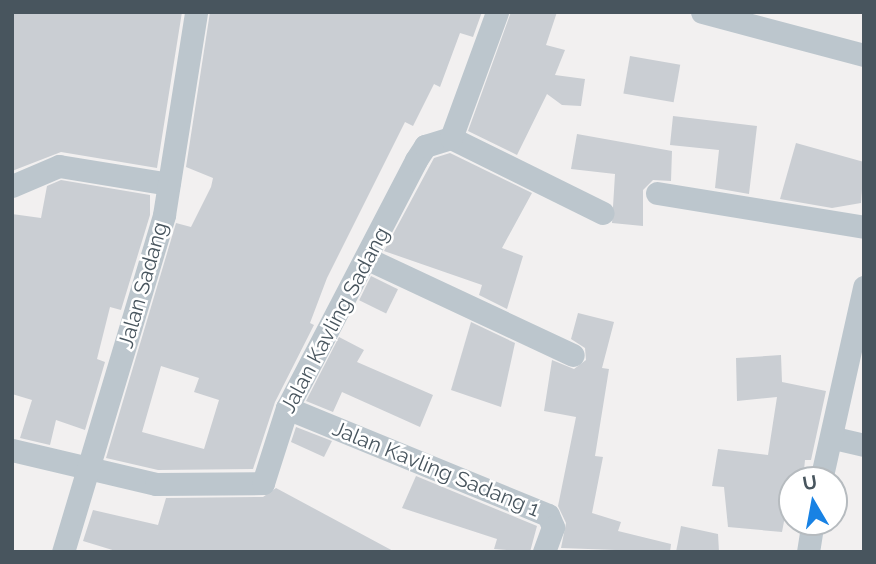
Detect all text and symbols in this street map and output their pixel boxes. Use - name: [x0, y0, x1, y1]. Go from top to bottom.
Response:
- street label: Jalan Sadang: [113, 219, 173, 351]
- street label: Jalan Kavling Sadang: [275, 223, 395, 417]
- street label: Jalan Kavling Sadang 1: [329, 416, 543, 522]
- north arrow: [778, 466, 848, 536]
- text: U: [801, 470, 819, 494]

